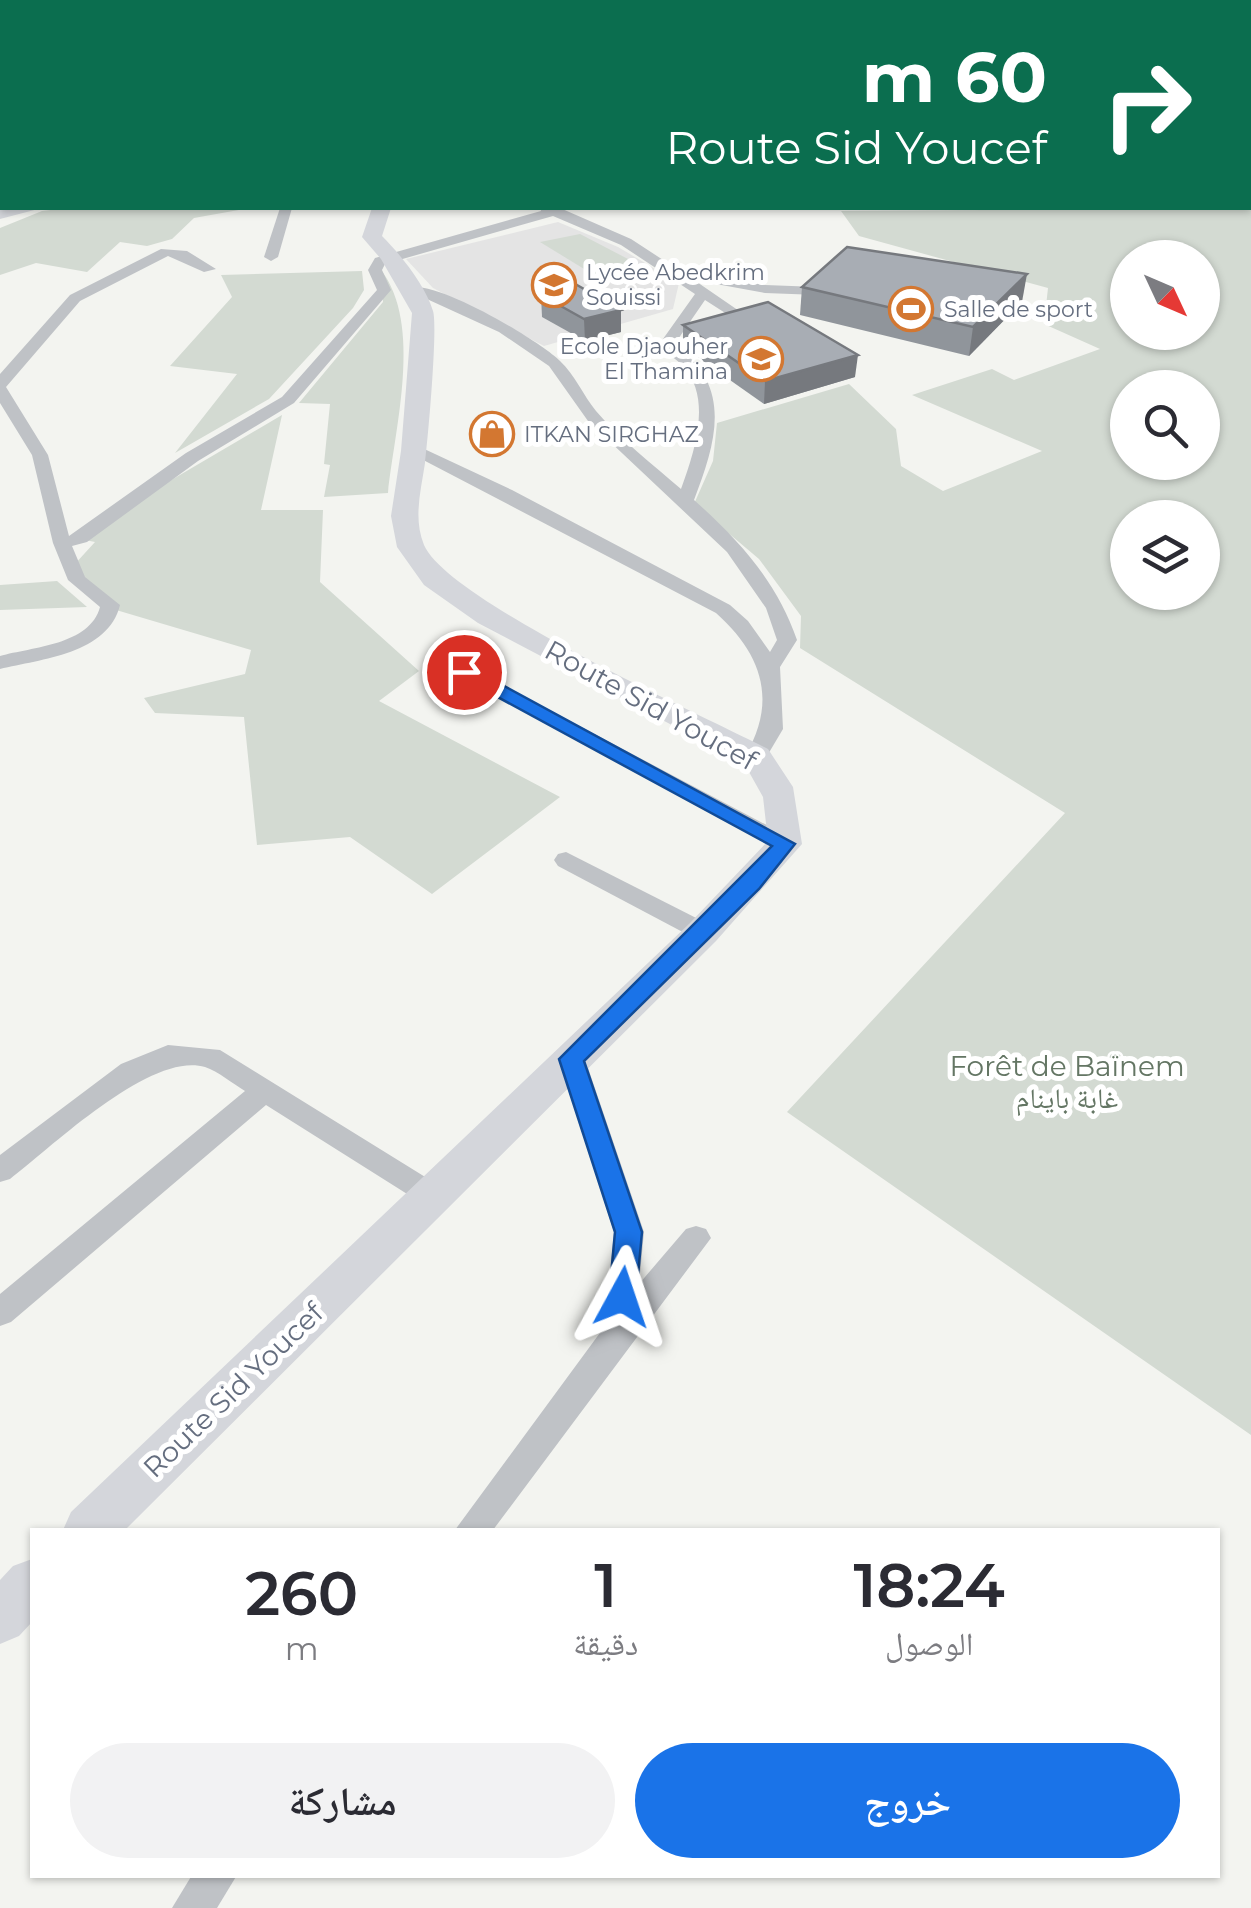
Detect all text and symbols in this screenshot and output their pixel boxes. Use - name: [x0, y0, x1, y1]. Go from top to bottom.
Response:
- text: 60 m: [862, 34, 1047, 120]
- icon: right: [1082, 40, 1212, 170]
- text: Route Sid Youcef: [666, 120, 1047, 175]
- north arrow: [1110, 240, 1220, 350]
- map controls: [1110, 240, 1220, 610]
- place label: Lycée Abedkrim Souissi: [586, 259, 765, 311]
- school or university icon: Lycée Abedkrim Souissi: [531, 262, 577, 308]
- sports icon: Salle de sport: [888, 286, 934, 332]
- place label: Salle de sport: [944, 296, 1093, 323]
- place label: Ecole Djaouher El Thamina: [560, 333, 728, 385]
- school or university icon: Ecole Djaouher El Thamina: [738, 336, 784, 382]
- button: search: [1110, 370, 1220, 480]
- shop icon: ITKAN SIRGHAZ: [469, 411, 515, 457]
- place label: ITKAN SIRGHAZ: [524, 421, 699, 448]
- button: layers: [1110, 500, 1220, 610]
- pin: [422, 630, 507, 715]
- street label: Route Sid Youcef: [539, 633, 764, 778]
- icon: arrive: [437, 645, 492, 700]
- park label: Forêt de Baïnem غابة باينام: [949, 1049, 1185, 1117]
- position arrow: [570, 1245, 674, 1349]
- street label: Route Sid Youcef: [136, 1294, 331, 1485]
- text: 1: [594, 1549, 617, 1622]
- text: 18:24: [853, 1549, 1005, 1622]
- text: 260: [245, 1557, 358, 1630]
- text: دقيقة: [573, 1624, 638, 1663]
- text: الوصول: [885, 1624, 973, 1663]
- text: m: [285, 1629, 319, 1668]
- button: مشاركة: [70, 1743, 615, 1858]
- button: خروج: [635, 1743, 1180, 1858]

